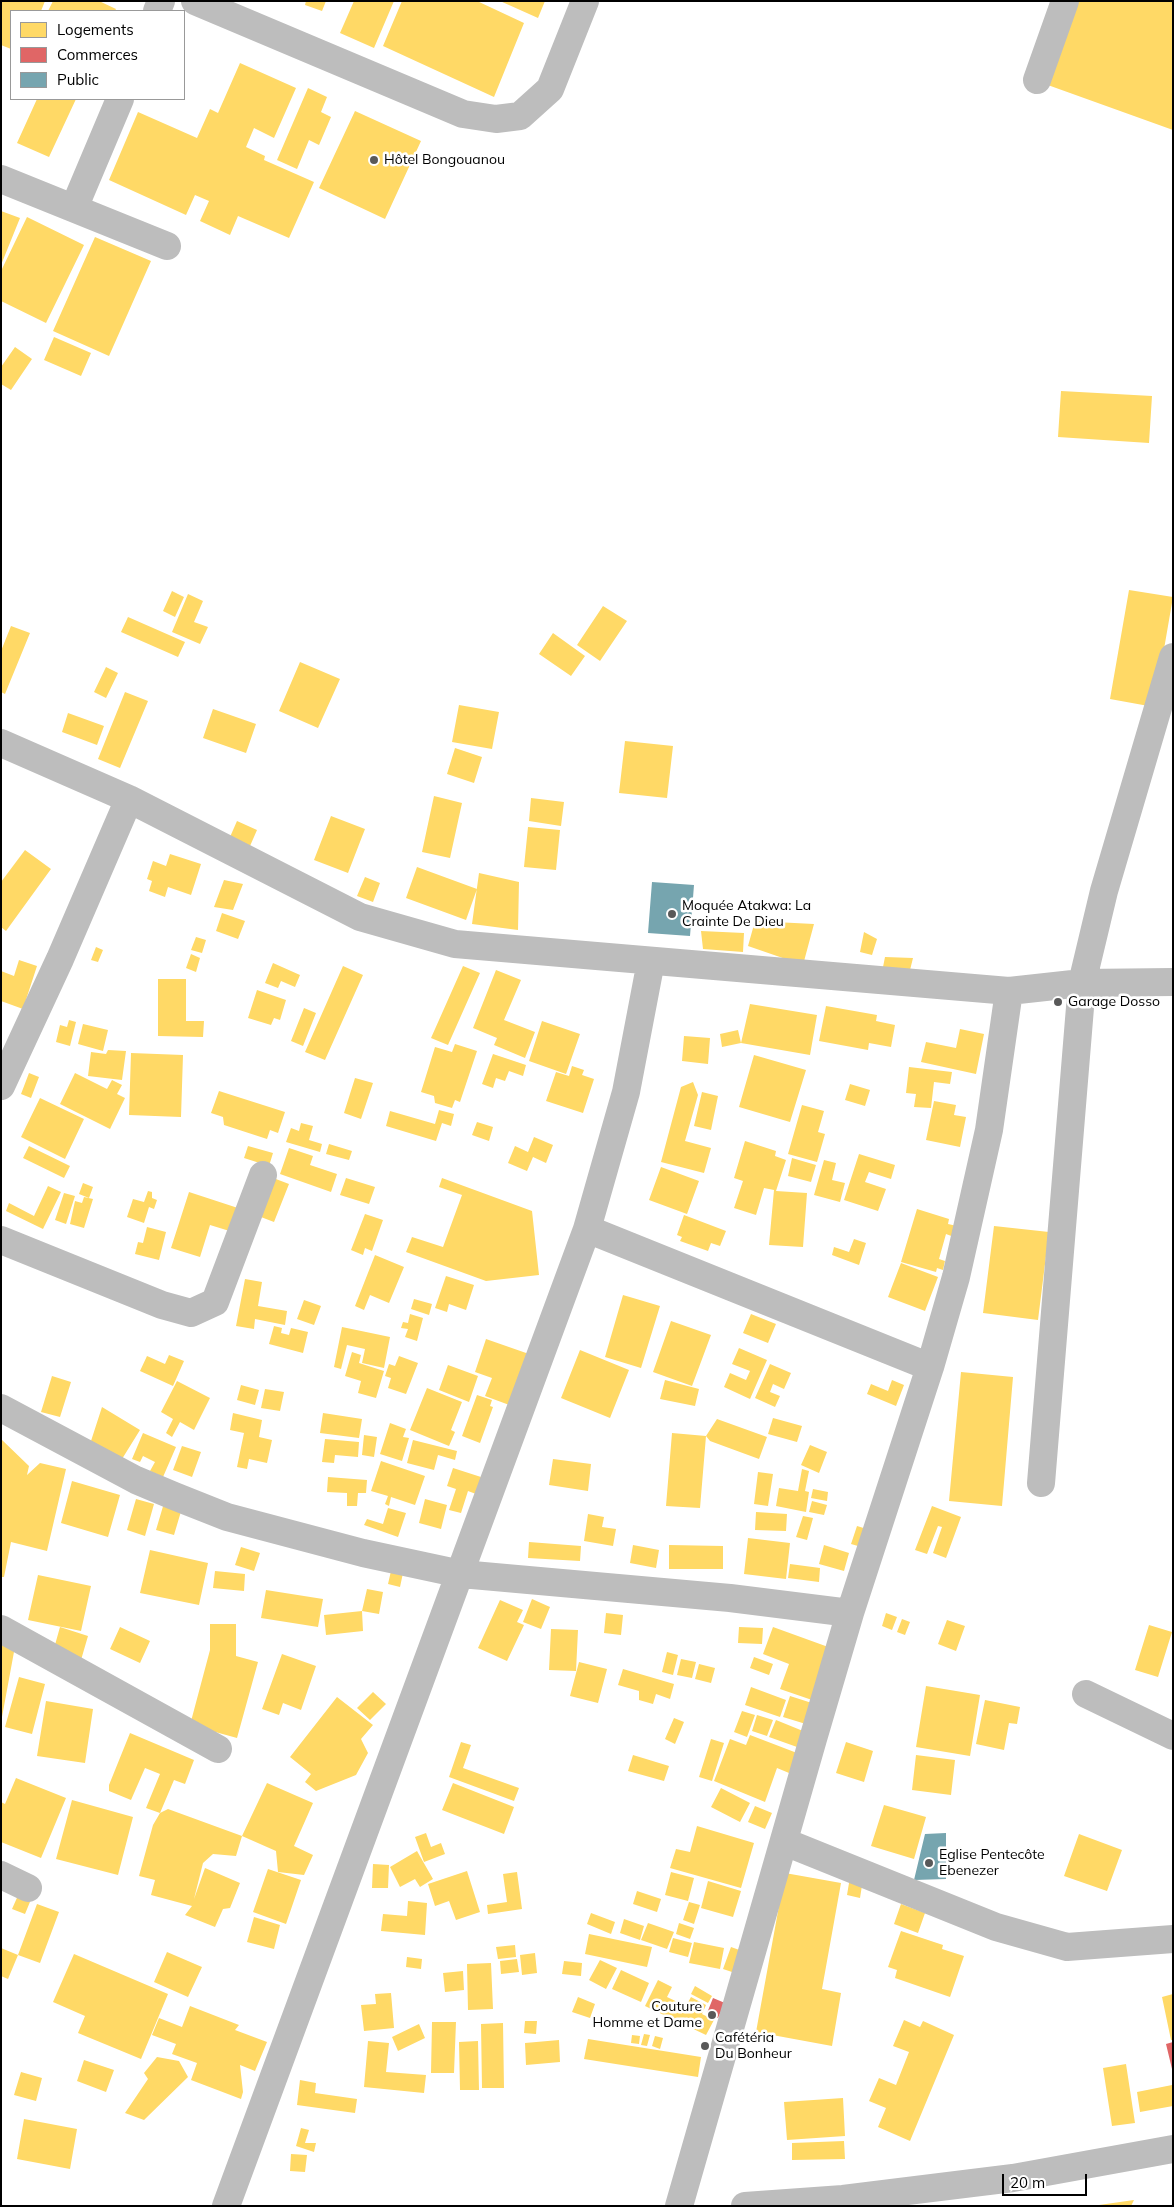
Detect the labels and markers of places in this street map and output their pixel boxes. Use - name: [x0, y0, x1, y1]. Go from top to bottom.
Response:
- place label: Hôtel Bongouanou: [384, 152, 505, 168]
- marker: Hôtel Bongouanou: [368, 154, 380, 166]
- place label: Moquée Atakwa: La Crainte De Dieu: [682, 898, 811, 930]
- marker: Moquée Atakwa: La Crainte De Dieu: [666, 908, 678, 920]
- place label: Garage Dosso: [1068, 994, 1160, 1010]
- marker: Garage Dosso: [1052, 996, 1064, 1008]
- place label: Eglise Pentecôte Ebenezer: [939, 1847, 1045, 1880]
- marker: Eglise Pentecôte Ebenezer: [923, 1857, 935, 1869]
- place label: Couture Homme et Dame: [592, 1999, 702, 2031]
- marker: Couture Homme et Dame: [706, 2009, 718, 2021]
- place label: Cafétéria Du Bonheur: [715, 2030, 792, 2062]
- marker: Cafétéria Du Bonheur: [699, 2040, 711, 2052]

